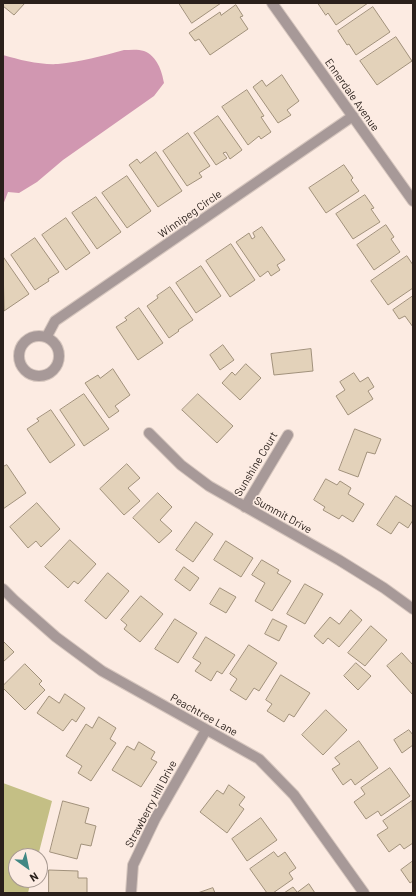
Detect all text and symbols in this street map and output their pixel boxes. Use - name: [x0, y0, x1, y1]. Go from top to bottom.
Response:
- street label: Ennerdale Avenue: [322, 56, 382, 134]
- street label: Winnipeg Circle: [156, 187, 224, 241]
- street label: Sunshine Court: [232, 429, 280, 499]
- street label: Summit Drive: [252, 494, 314, 536]
- street label: Peachtree Lane: [168, 691, 240, 739]
- street label: Strawberry Hill Drive: [122, 758, 180, 850]
- north arrow: [8, 848, 48, 888]
- text: N: [28, 870, 41, 885]

